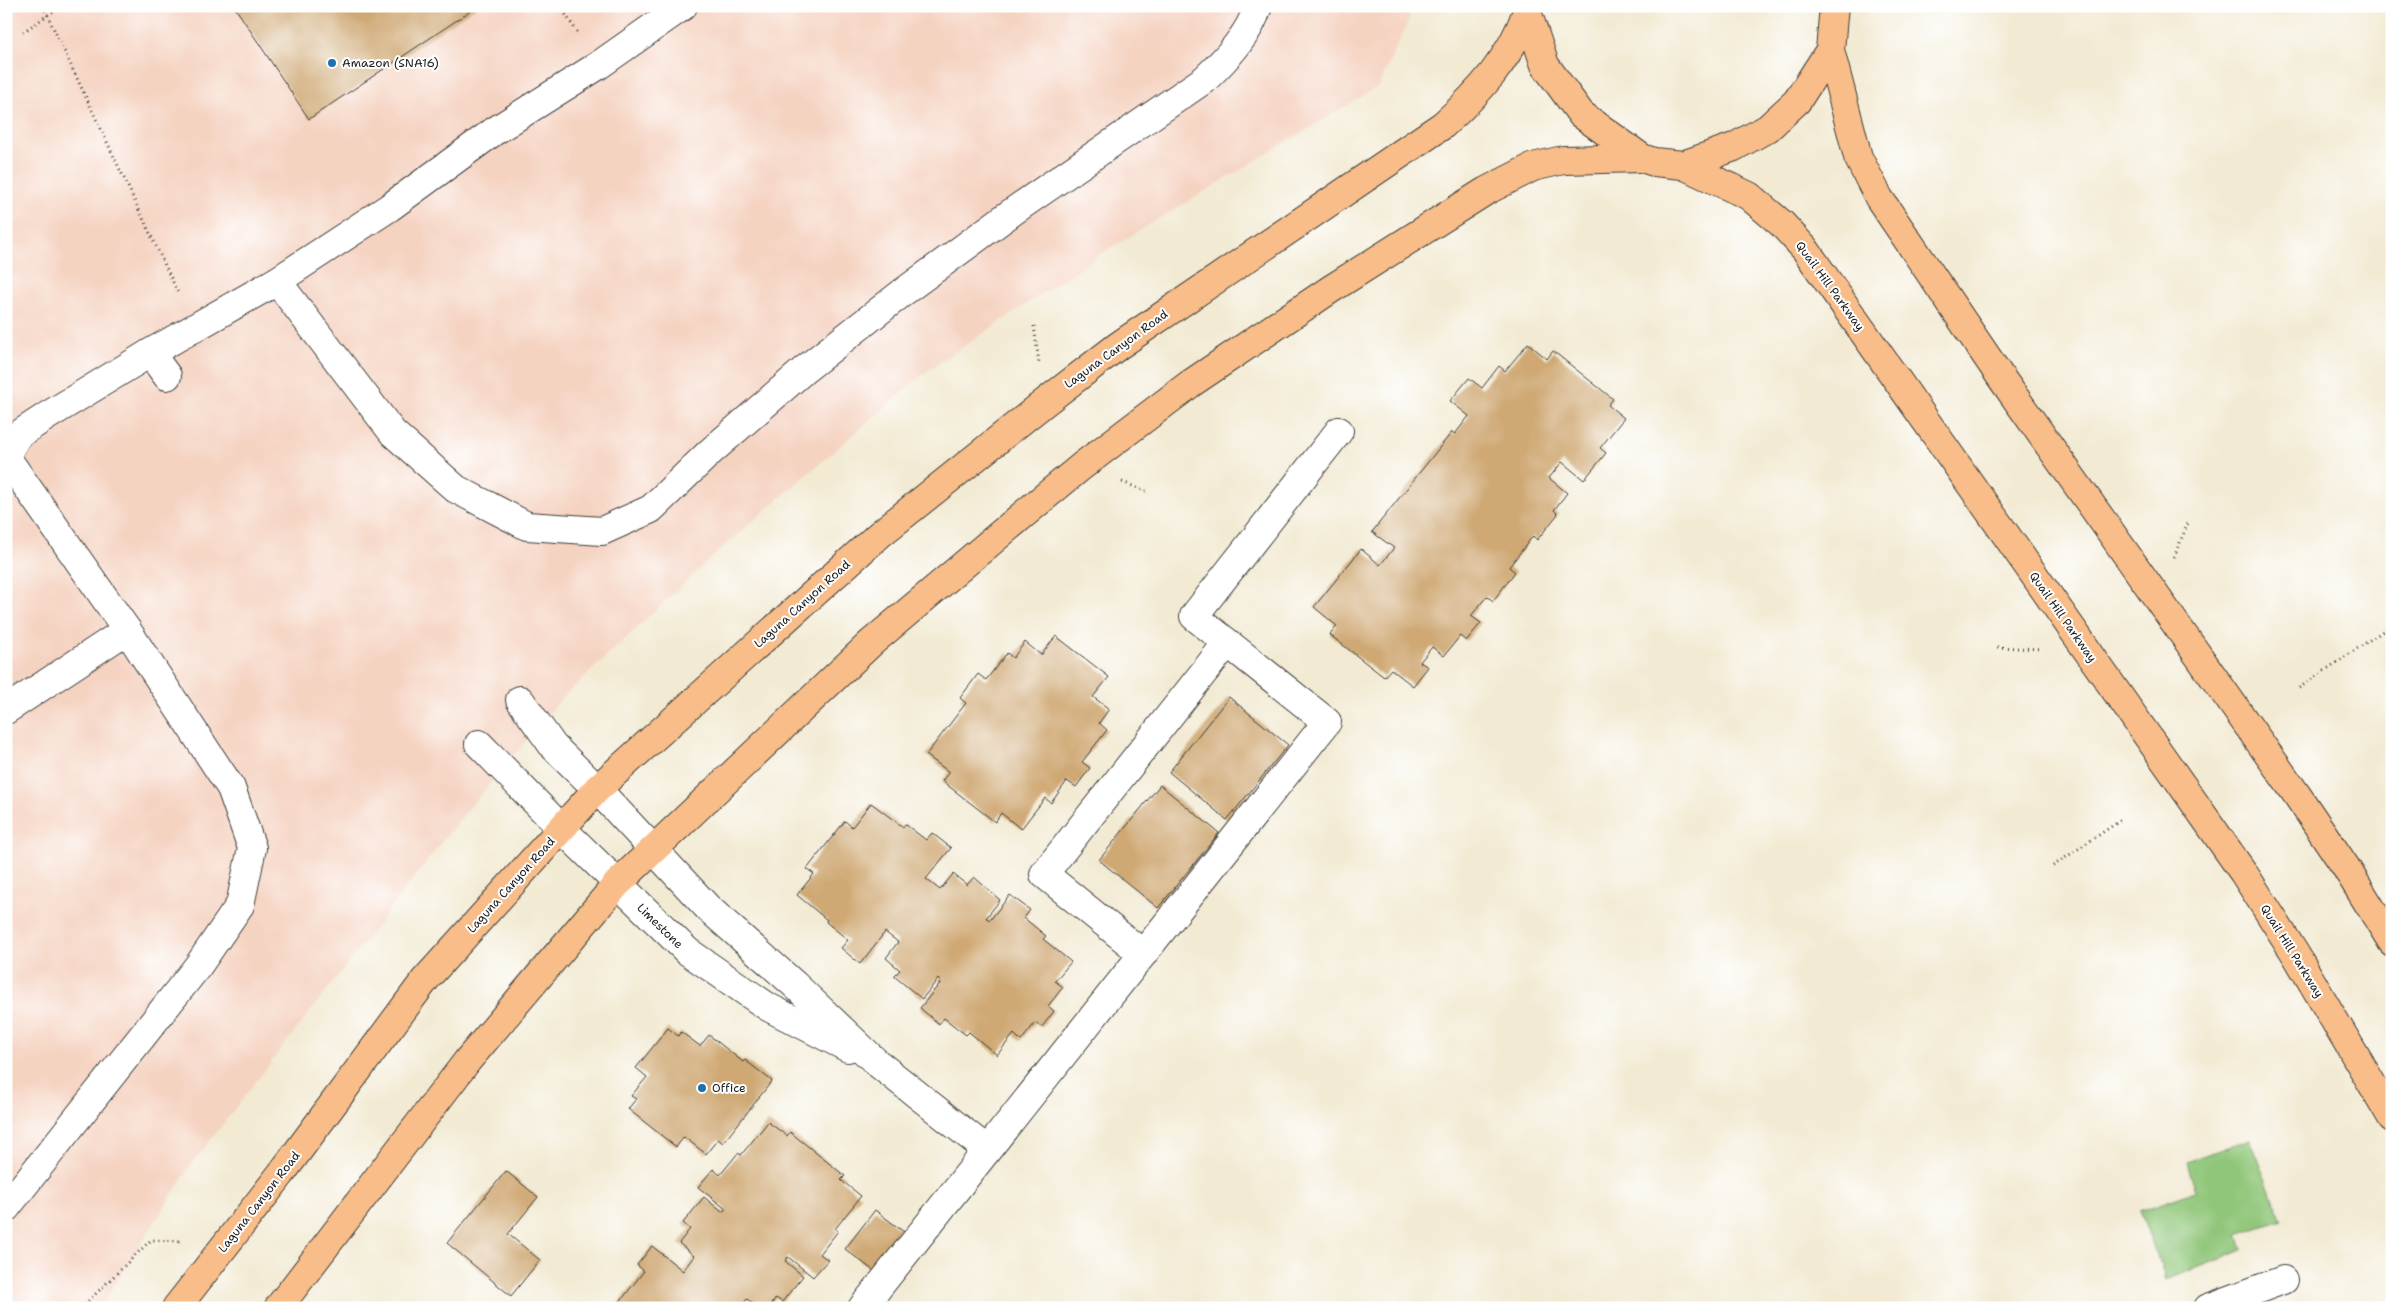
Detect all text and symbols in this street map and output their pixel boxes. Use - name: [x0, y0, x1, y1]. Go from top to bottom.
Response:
- place label: Amazon (SNA16): [342, 55, 439, 71]
- marker: Amazon (SNA16): [326, 57, 338, 69]
- street label: Quail Hill Parkway: [1792, 238, 1868, 334]
- street label: Laguna Canyon Road: [1061, 306, 1171, 392]
- street label: Laguna Canyon Road: [750, 556, 854, 652]
- street label: Quail Hill Parkway: [2026, 568, 2100, 666]
- street label: Laguna Canyon Road: [463, 833, 559, 937]
- street label: Limestone: [633, 900, 687, 952]
- street label: Quail Hill Parkway: [2257, 901, 2327, 1001]
- place label: Office: [712, 1080, 746, 1096]
- marker: Office: [696, 1082, 708, 1094]
- street label: Laguna Canyon Road: [214, 1148, 304, 1256]

